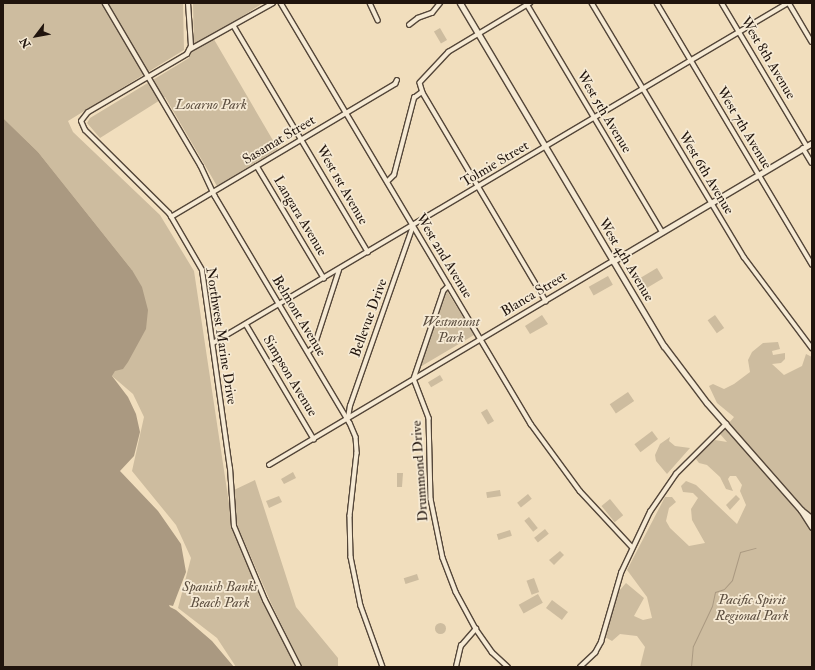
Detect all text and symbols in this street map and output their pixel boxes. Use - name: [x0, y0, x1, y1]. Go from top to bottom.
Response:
- street label: West 8th Avenue: [737, 14, 799, 102]
- north arrow: [16, 16, 56, 56]
- text: N: [17, 35, 34, 50]
- street label: West 5th Avenue: [573, 68, 635, 156]
- street label: West 7th Avenue: [713, 84, 775, 172]
- park label: Locarno Park: [175, 97, 247, 113]
- street label: Sasamat Street: [240, 112, 318, 168]
- street label: West 6th Avenue: [675, 129, 737, 217]
- street label: Tolmie Street: [458, 137, 532, 191]
- street label: West 1st Avenue: [312, 142, 372, 228]
- street label: Langara Avenue: [270, 173, 330, 259]
- street label: West 2nd Avenue: [412, 211, 476, 301]
- street label: West 4th Avenue: [595, 215, 657, 305]
- street label: Northwest Marine Drive: [202, 266, 240, 406]
- street label: Blanca Street: [498, 268, 570, 320]
- street label: Belmont Avenue: [268, 273, 330, 359]
- street label: Bellevue Drive: [347, 277, 391, 359]
- park label: Westmount Park: [422, 314, 480, 346]
- street label: Simpson Avenue: [259, 332, 321, 420]
- street label: Drummond Drive: [408, 420, 432, 522]
- park label: Spanish Banks Beach Park: [182, 579, 258, 612]
- park label: Pacific Spirit Regional Park: [715, 592, 789, 624]

